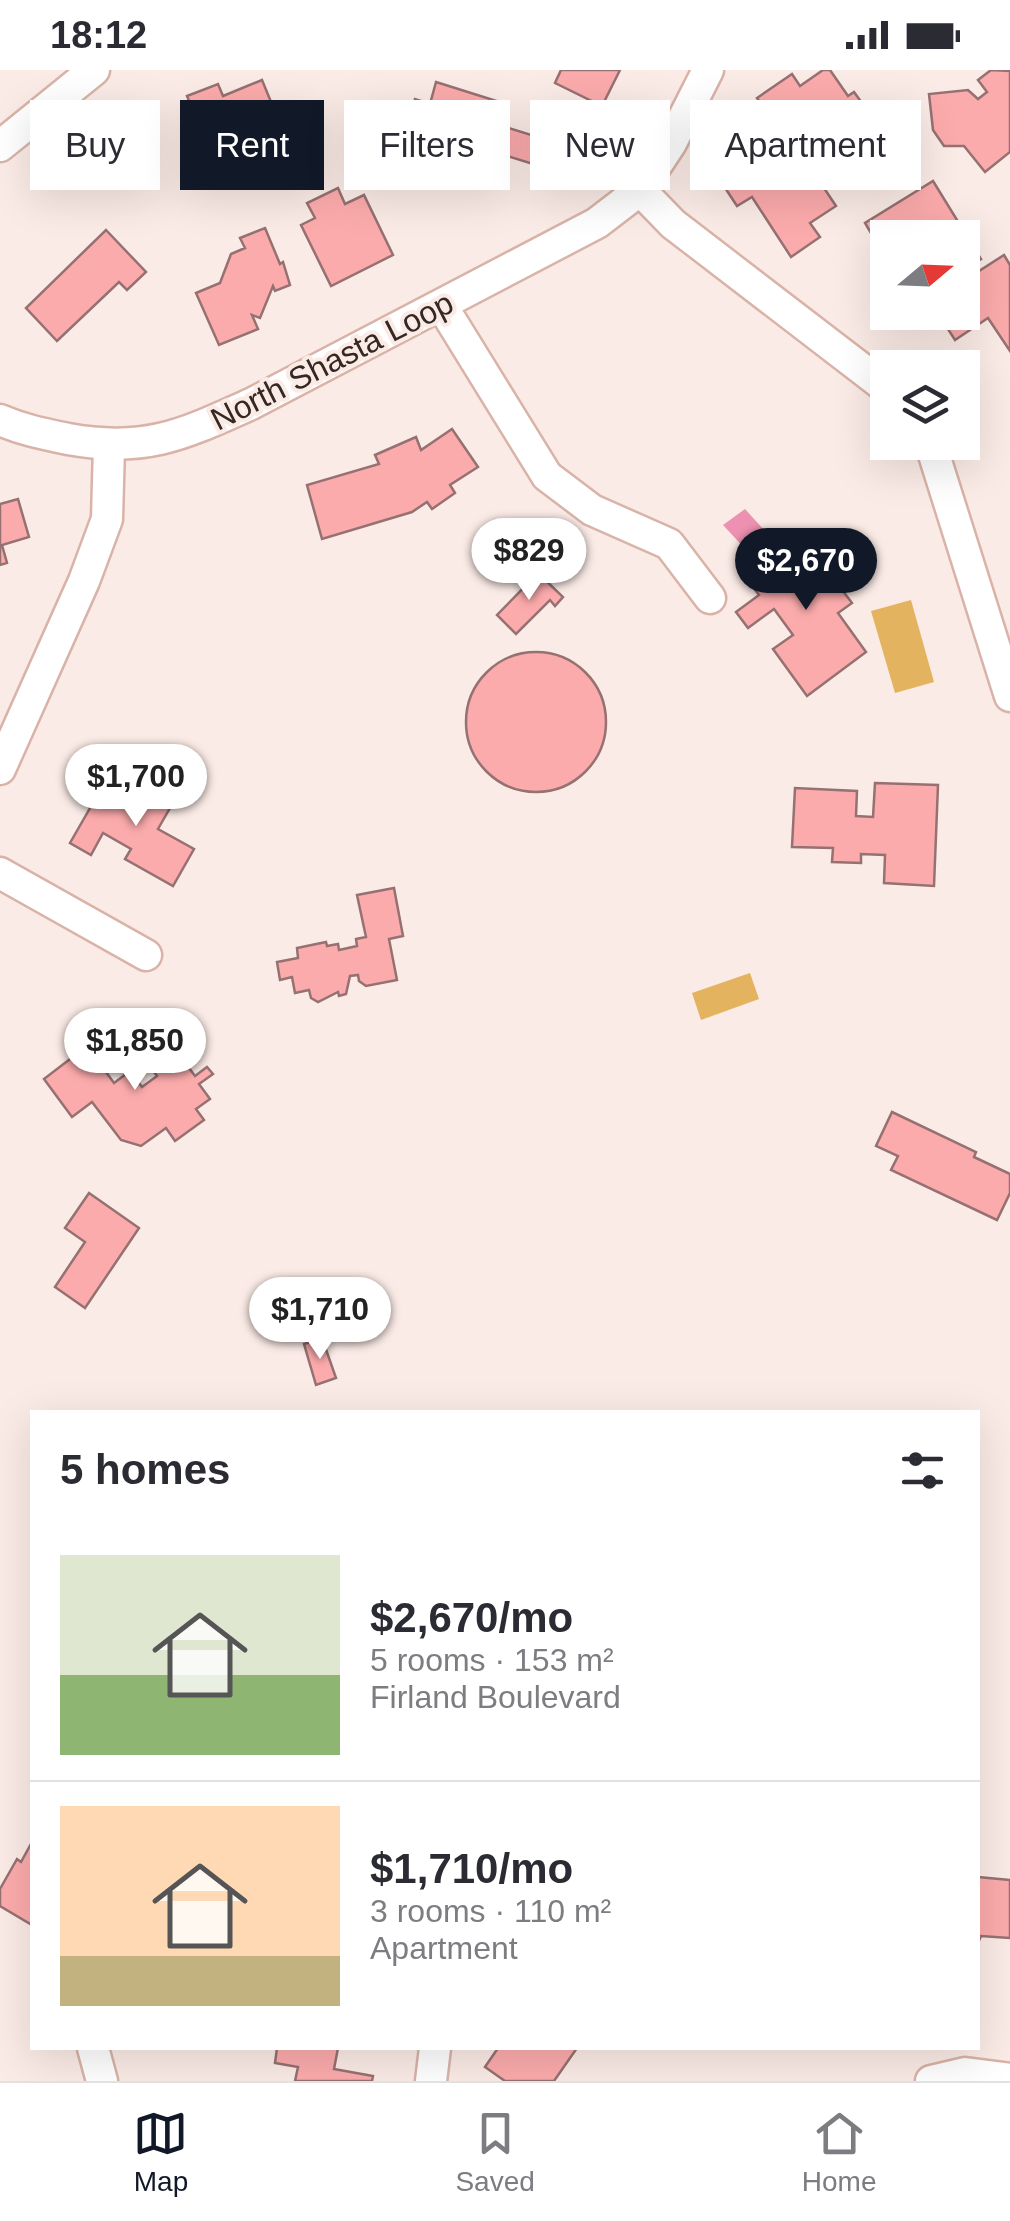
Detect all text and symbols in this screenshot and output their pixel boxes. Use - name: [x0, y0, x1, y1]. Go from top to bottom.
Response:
- text: 18:12: [50, 14, 147, 56]
- chip: Buy: [30, 100, 160, 190]
- chip: Rent: [180, 100, 324, 190]
- chip: Filters: [344, 100, 510, 190]
- chip: New: [530, 100, 670, 190]
- chip: Apartment: [690, 100, 921, 190]
- north arrow: [870, 220, 980, 330]
- map controls: [870, 220, 980, 460]
- street label: North Shasta Loop: [205, 284, 459, 438]
- button: layers: [870, 350, 980, 460]
- pin: $829: [470, 518, 588, 603]
- pin: $2,670: [725, 528, 887, 613]
- text: $829: [493, 532, 565, 568]
- text: $2,670: [757, 542, 855, 578]
- pin: $1,700: [55, 744, 217, 829]
- text: $1,700: [87, 758, 185, 794]
- pin: $1,850: [54, 1008, 216, 1093]
- text: $1,850: [86, 1022, 184, 1058]
- pin: $1,710: [239, 1277, 401, 1362]
- text: $1,710: [271, 1291, 369, 1327]
- icon: filters: [895, 1443, 950, 1498]
- text: 5 homes: [60, 1446, 230, 1493]
- text: $2,670/mo: [370, 1594, 573, 1641]
- icon: home: [140, 1595, 260, 1715]
- text: 5 rooms · 153 m²: [370, 1642, 614, 1678]
- text: Firland Boulevard: [370, 1679, 621, 1715]
- text: $1,710/mo: [370, 1845, 573, 1892]
- icon: home: [140, 1846, 260, 1966]
- text: 3 rooms · 110 m²: [370, 1893, 611, 1929]
- text: Apartment: [370, 1930, 518, 1966]
- tab: Map: [133, 2106, 188, 2198]
- tab: Saved: [455, 2106, 535, 2198]
- tab: Home: [802, 2106, 876, 2198]

